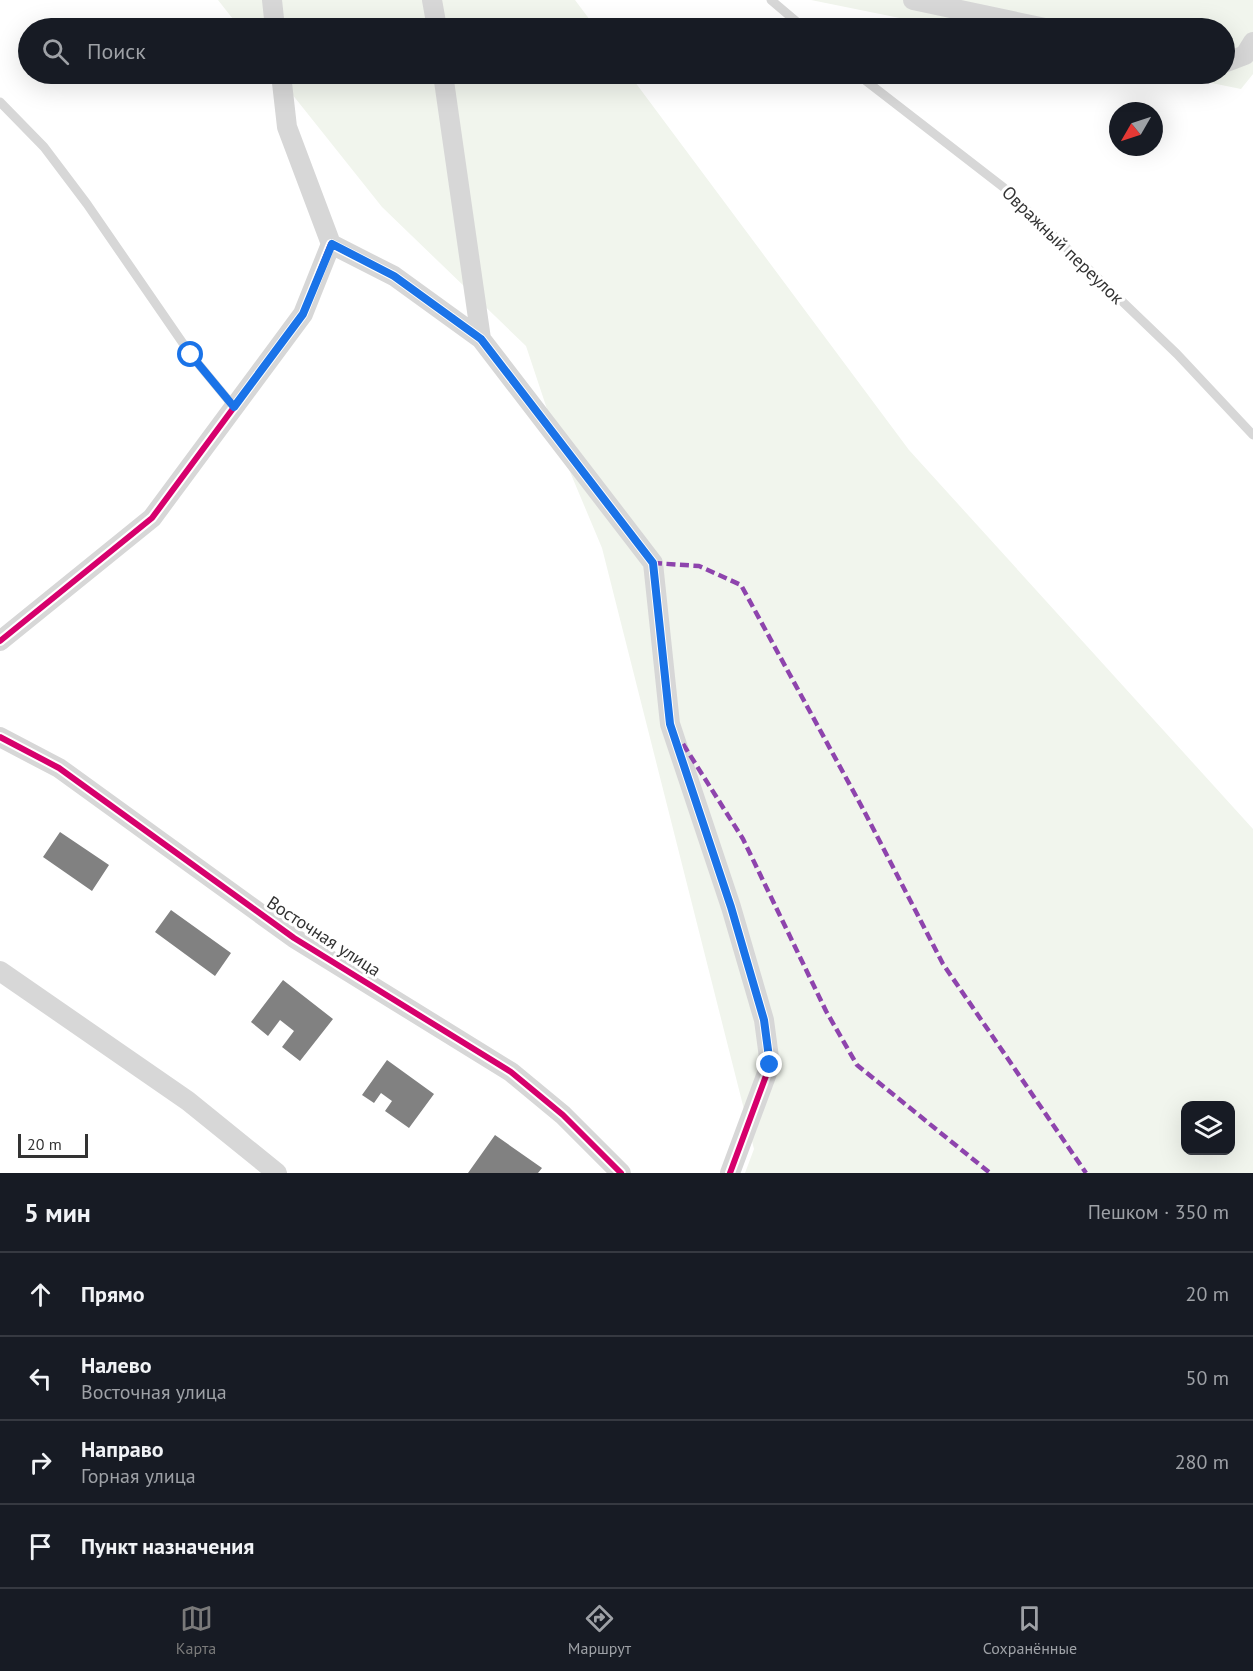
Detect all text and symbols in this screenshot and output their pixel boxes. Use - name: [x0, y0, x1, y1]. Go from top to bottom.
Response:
- search box: [18, 18, 1235, 84]
- icon: search: [39, 35, 72, 68]
- text: Поиск: [87, 37, 146, 65]
- north arrow: [1109, 102, 1163, 156]
- street label: Овражный переулок: [997, 181, 1129, 309]
- route start: [177, 341, 203, 367]
- street label: Восточная улица: [263, 891, 385, 981]
- route end: [756, 1051, 782, 1077]
- map controls: [1181, 1101, 1235, 1155]
- button: layers: [1181, 1101, 1235, 1155]
- scale bar: [18, 1131, 88, 1158]
- text: 20 m: [27, 1134, 62, 1154]
- text: 5 мин: [24, 1196, 91, 1229]
- text: Пешком · 350 m: [1088, 1199, 1229, 1225]
- icon: ahead: [24, 1278, 57, 1311]
- text: Прямо: [81, 1280, 144, 1308]
- text: 20 m: [1186, 1281, 1229, 1307]
- text: Налево: [81, 1351, 152, 1379]
- icon: left: [24, 1362, 57, 1395]
- text: 50 m: [1186, 1365, 1229, 1391]
- text: Восточная улица: [81, 1379, 227, 1405]
- text: Направо: [81, 1435, 164, 1463]
- icon: right: [24, 1446, 57, 1479]
- text: 280 m: [1175, 1449, 1229, 1475]
- text: Горная улица: [81, 1463, 196, 1489]
- icon: arrive: [24, 1530, 57, 1563]
- text: Пункт назначения: [81, 1532, 254, 1560]
- tab: Карта: [176, 1602, 216, 1658]
- tab: Маршрут: [568, 1602, 631, 1658]
- tab: Сохранённые: [983, 1602, 1077, 1658]

